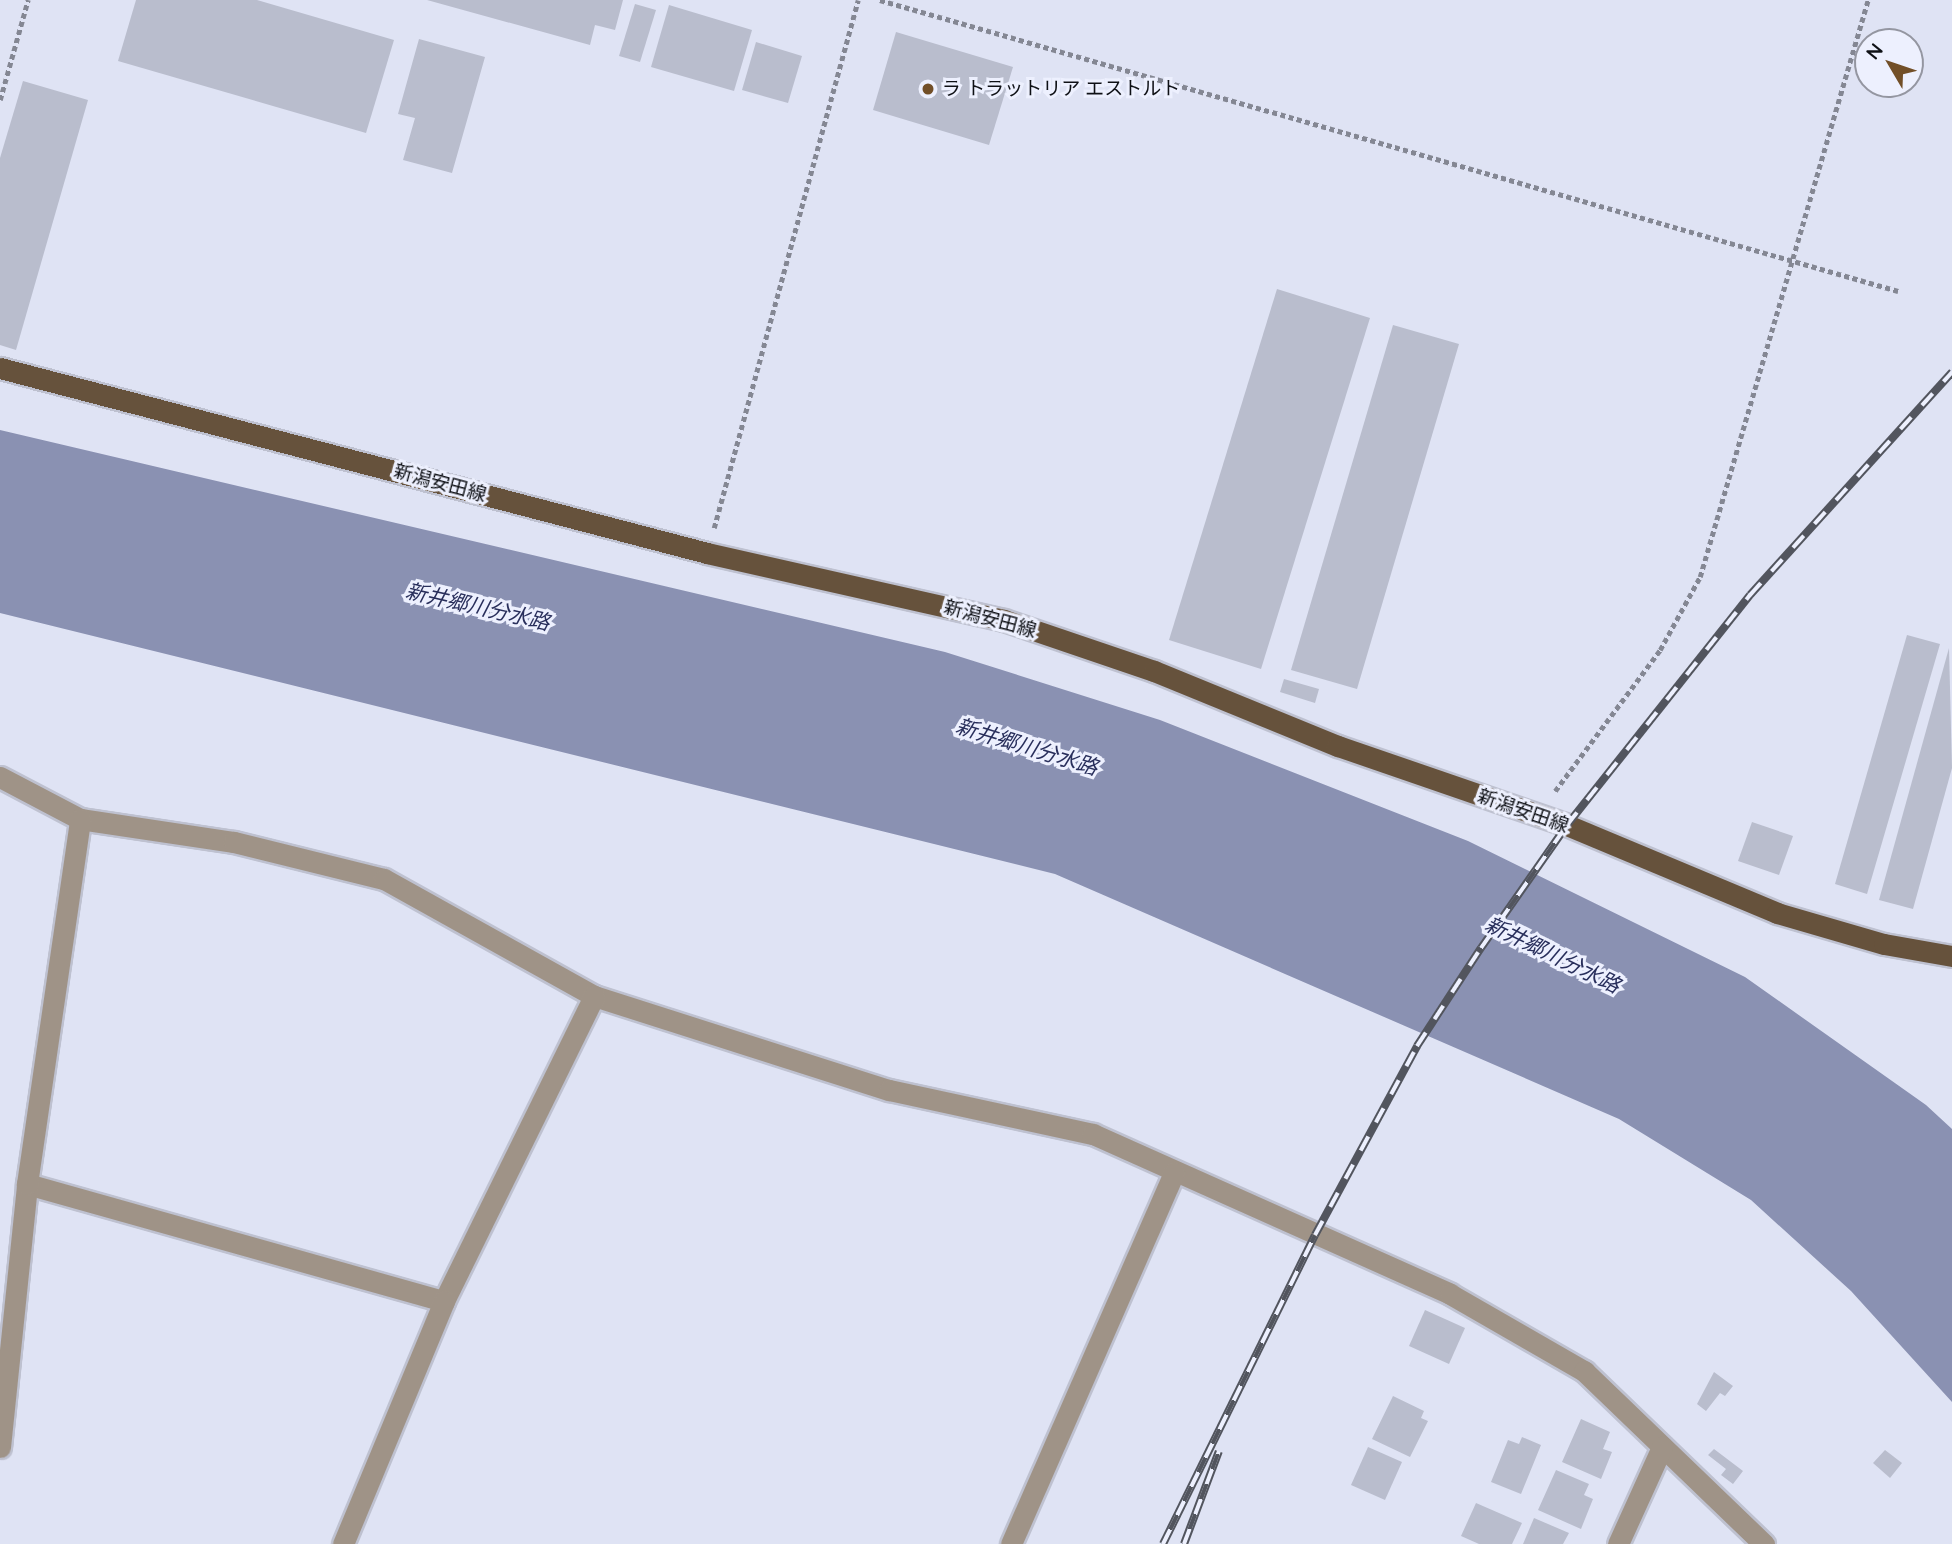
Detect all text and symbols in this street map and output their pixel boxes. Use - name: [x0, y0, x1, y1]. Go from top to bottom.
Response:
- north arrow: [1854, 28, 1924, 98]
- text: N: [1861, 38, 1888, 64]
- place label: ラ トラットリア エストルト: [942, 78, 1180, 100]
- marker: ラ トラットリア エストルト: [920, 81, 936, 97]
- street label: 新潟安田線: [391, 460, 489, 506]
- water label: 新井郷川分水路: [404, 577, 552, 635]
- street label: 新潟安田線: [941, 596, 1039, 642]
- water label: 新井郷川分水路: [953, 712, 1101, 780]
- street label: 新潟安田線: [1474, 785, 1572, 837]
- water label: 新井郷川分水路: [1481, 910, 1625, 998]

